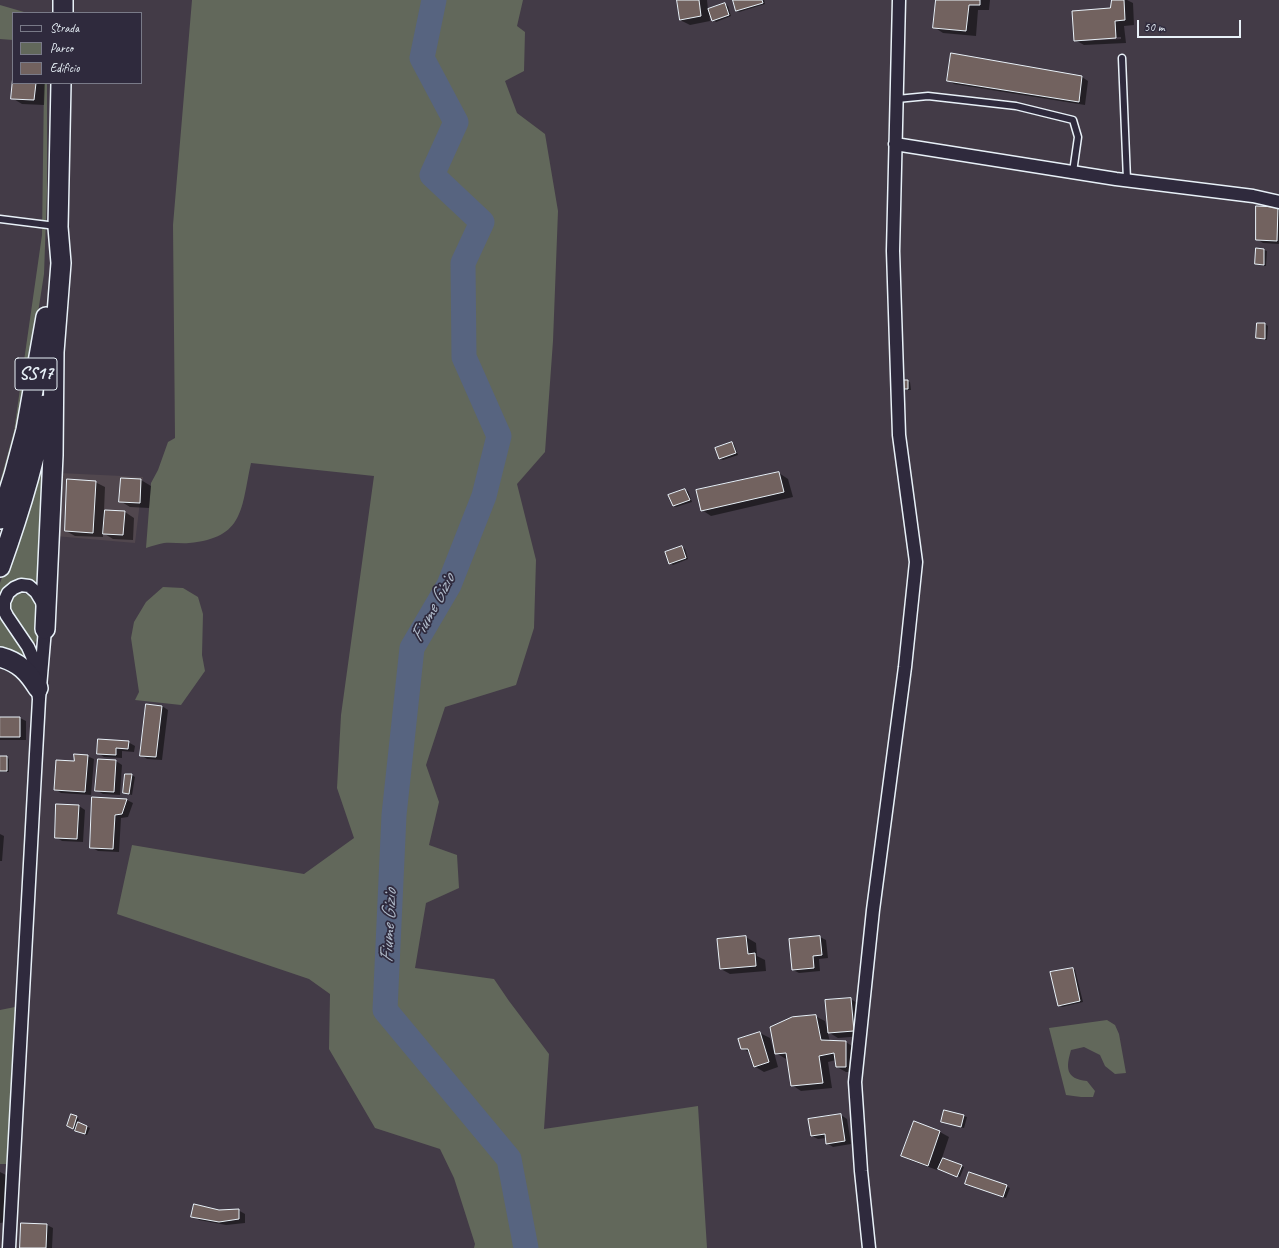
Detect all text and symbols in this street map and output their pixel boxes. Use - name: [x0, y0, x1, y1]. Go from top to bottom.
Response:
- legend: [12, 12, 142, 84]
- scale bar: [1139, 12, 1243, 38]
- text: 50 m: [1144, 19, 1164, 35]
- text: Strada: [50, 20, 79, 36]
- text: Parco: [50, 40, 73, 56]
- text: Edificio: [50, 60, 80, 76]
- road number: SS17: [15, 358, 57, 390]
- water label: Fiume Gizio: [405, 570, 461, 646]
- water label: Fiume Gizio: [375, 889, 403, 963]

